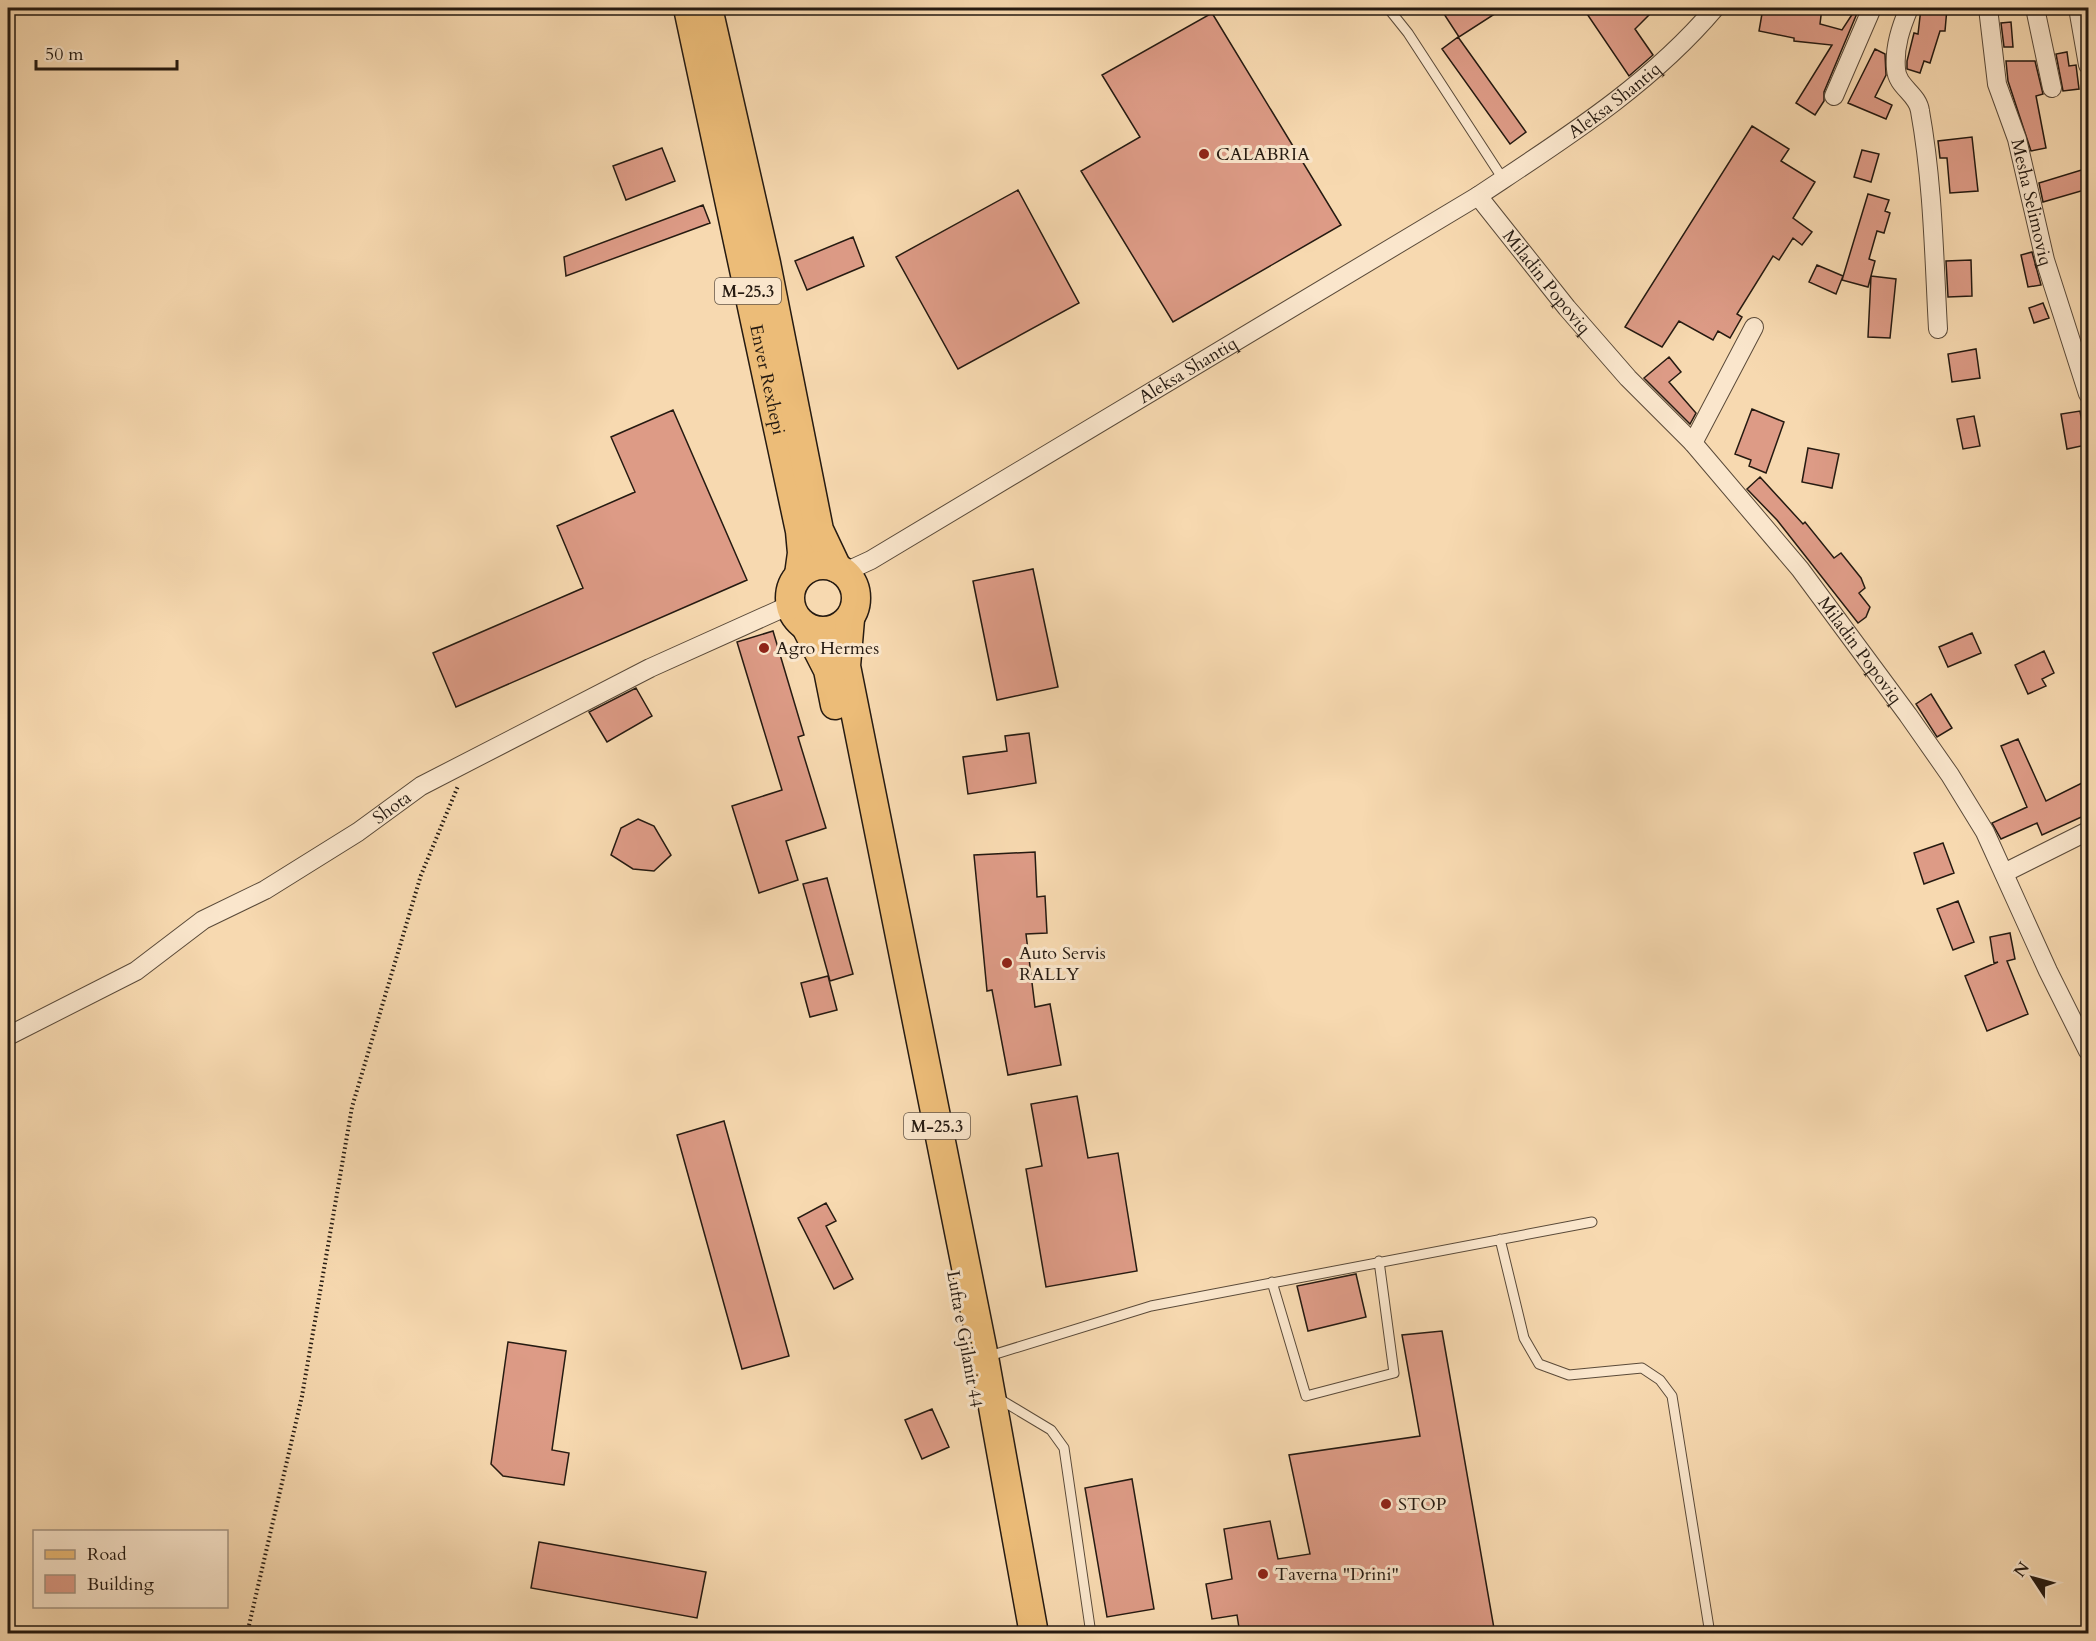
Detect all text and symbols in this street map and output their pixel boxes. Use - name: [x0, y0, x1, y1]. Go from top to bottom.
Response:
- scale bar: [36, 33, 177, 71]
- text: 50 m: [45, 42, 84, 67]
- street label: Aleksa Shantiq: [1563, 57, 1667, 145]
- street label: Mesha Selimoviq: [2004, 137, 2058, 269]
- place label: CALABRIA: [1216, 142, 1310, 167]
- marker: CALABRIA: [1197, 147, 1211, 161]
- street label: Miladin Popoviq: [1497, 225, 1597, 340]
- road number: M-25.3: [715, 278, 781, 304]
- street label: Enver Rexhepi: [743, 322, 791, 437]
- street label: Aleksa Shantiq: [1134, 331, 1242, 410]
- street label: Miladin Popoviq: [1812, 592, 1908, 709]
- place label: Agro Hermes: [776, 636, 879, 661]
- marker: Agro Hermes: [757, 641, 771, 655]
- street label: Shota: [368, 785, 417, 830]
- place label: Auto Servis RALLY: [1019, 941, 1106, 987]
- marker: Auto Servis RALLY: [1000, 956, 1014, 970]
- road number: M-25.3: [904, 1113, 970, 1139]
- street label: Lufta e Gjilanit 44: [940, 1269, 989, 1409]
- place label: STOP: [1398, 1492, 1447, 1517]
- marker: STOP: [1379, 1497, 1393, 1511]
- legend: [33, 1530, 228, 1608]
- text: Road: [87, 1542, 127, 1567]
- north arrow: [2003, 1548, 2063, 1608]
- text: N: [2009, 1558, 2035, 1582]
- place label: Taverna "Drini": [1275, 1562, 1399, 1587]
- marker: Taverna "Drini": [1256, 1567, 1270, 1581]
- text: Building: [87, 1572, 155, 1597]

